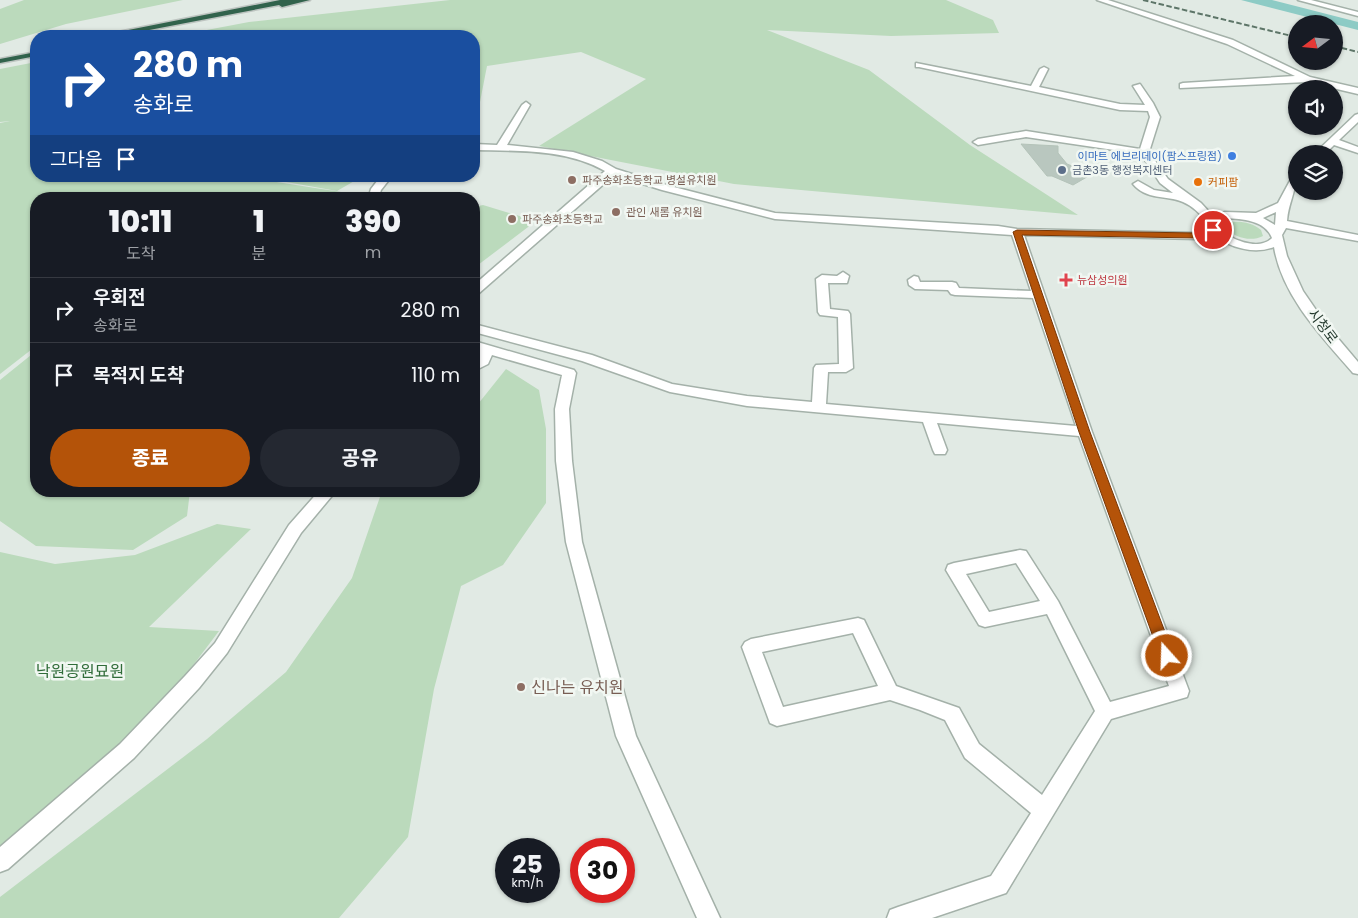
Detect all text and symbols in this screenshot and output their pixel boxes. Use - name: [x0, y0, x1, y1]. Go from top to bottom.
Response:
- north arrow: [1288, 15, 1342, 70]
- map controls: [1288, 15, 1343, 200]
- text: 280 m: [133, 40, 243, 89]
- icon: right: [50, 50, 115, 115]
- button: sound: [1288, 80, 1343, 135]
- text: 송화로: [133, 89, 194, 120]
- icon: arrive: [112, 145, 140, 173]
- button: layers: [1288, 145, 1343, 200]
- text: 그다음: [50, 146, 102, 173]
- place label: 이마트 에브리데이(팜스프링점): [1078, 148, 1222, 164]
- marker: 이마트 에브리데이(팜스프링점): [1226, 150, 1238, 162]
- place label: 금촌3동 행정복지센터: [1072, 162, 1173, 178]
- marker: 금촌3동 행정복지센터: [1056, 164, 1068, 176]
- place label: 파주송화초등학교 병설유치원: [582, 172, 717, 188]
- marker: 파주송화초등학교 병설유치원: [566, 174, 578, 186]
- place label: 커피팜: [1208, 174, 1238, 190]
- marker: 커피팜: [1192, 176, 1204, 188]
- text: 10:11: [109, 200, 172, 243]
- text: 1: [253, 200, 265, 243]
- text: 390: [345, 200, 401, 243]
- place label: 관인 새롬 유치원: [626, 204, 703, 220]
- marker: 관인 새롬 유치원: [610, 206, 622, 218]
- pin: [1192, 209, 1234, 251]
- place label: 파주송화초등학교: [522, 211, 603, 227]
- marker: 파주송화초등학교: [506, 213, 518, 225]
- icon: arrive: [1199, 216, 1227, 244]
- text: m: [365, 241, 381, 264]
- text: 도착: [126, 242, 155, 265]
- text: 분: [251, 242, 266, 265]
- place label: 뉴삼성의원: [1077, 272, 1128, 288]
- marker: 뉴삼성의원: [1059, 273, 1073, 287]
- text: 우회전: [93, 284, 145, 311]
- icon: right: [50, 296, 78, 324]
- text: 280 m: [401, 297, 460, 324]
- street label: 시청로: [1303, 305, 1343, 348]
- text: 송화로: [93, 314, 137, 337]
- icon: arrive: [50, 361, 78, 389]
- text: 목적지 도착: [93, 362, 184, 389]
- text: 110 m: [411, 362, 460, 389]
- button: 종료: [50, 429, 250, 487]
- button: 공유: [260, 429, 460, 487]
- position arrow: [1140, 629, 1192, 681]
- park label: 낙원공원묘원: [36, 660, 124, 683]
- place label: 신나는 유치원: [531, 676, 624, 699]
- marker: 신나는 유치원: [515, 681, 527, 693]
- speed limit sign: 30: [570, 838, 635, 903]
- text: 25: [512, 847, 543, 882]
- text: km/h: [512, 874, 543, 891]

